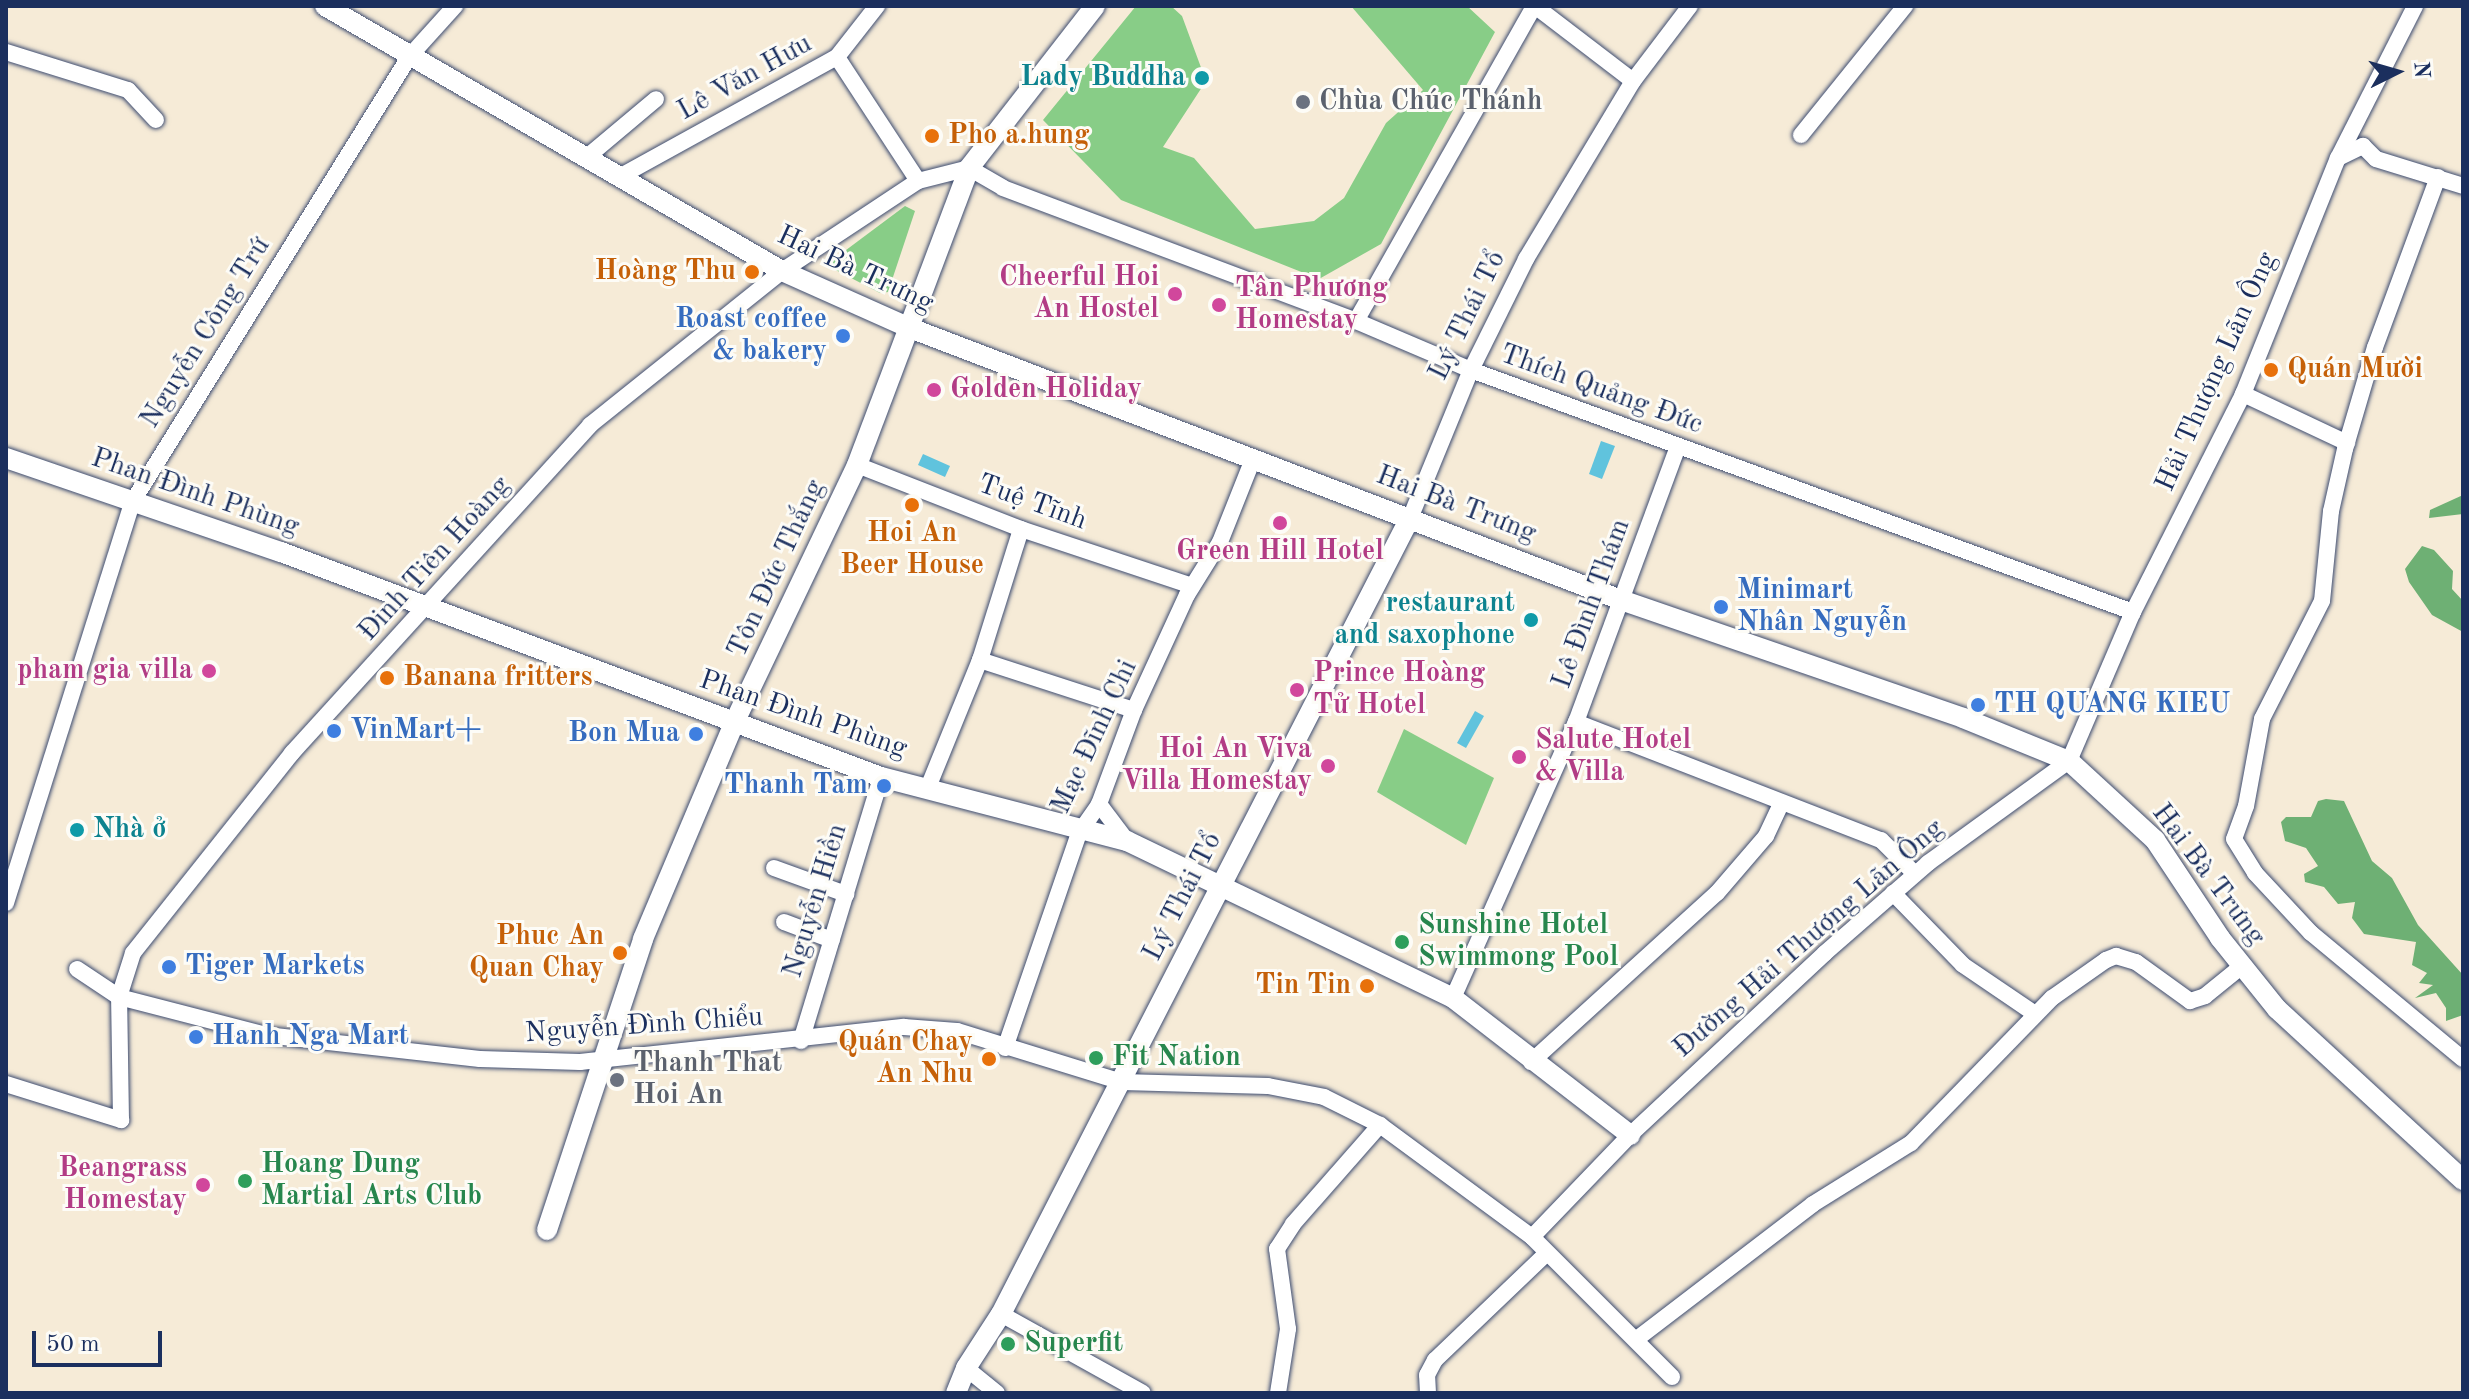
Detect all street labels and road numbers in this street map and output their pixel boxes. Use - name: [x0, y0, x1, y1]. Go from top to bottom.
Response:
- street label: Lê Văn Hưu: [672, 27, 818, 129]
- street label: Hai Bà Trưng: [771, 219, 939, 321]
- street label: Nguyễn Công Trứ: [134, 231, 278, 435]
- street label: Lý Thái Tổ: [1422, 246, 1514, 386]
- street label: Hải Thượng Lãn Ông: [2149, 247, 2285, 497]
- street label: Thích Quảng Đức: [1495, 338, 1707, 442]
- street label: Phan Đình Phùng: [87, 442, 303, 544]
- street label: Hai Bà Trưng: [1371, 459, 1541, 551]
- street label: Tuệ Tĩnh: [973, 468, 1091, 538]
- street label: Đinh Tiên Hoàng: [352, 469, 518, 649]
- street label: Tôn Đức Thắng: [721, 475, 833, 663]
- street label: Lê Đình Thám: [1546, 515, 1638, 693]
- street label: Mạc Đĩnh Chi: [1045, 655, 1145, 819]
- street label: Phan Đình Phùng: [695, 664, 911, 766]
- street label: Hai Bà Trưng: [2144, 797, 2272, 953]
- street label: Đường Hải Thượng Lãn Ông: [1667, 812, 1951, 1066]
- street label: Nguyễn Hiền: [777, 820, 855, 982]
- street label: Lý Thái Tổ: [1136, 827, 1230, 967]
- street label: Nguyễn Đình Chiểu: [524, 1001, 764, 1051]

